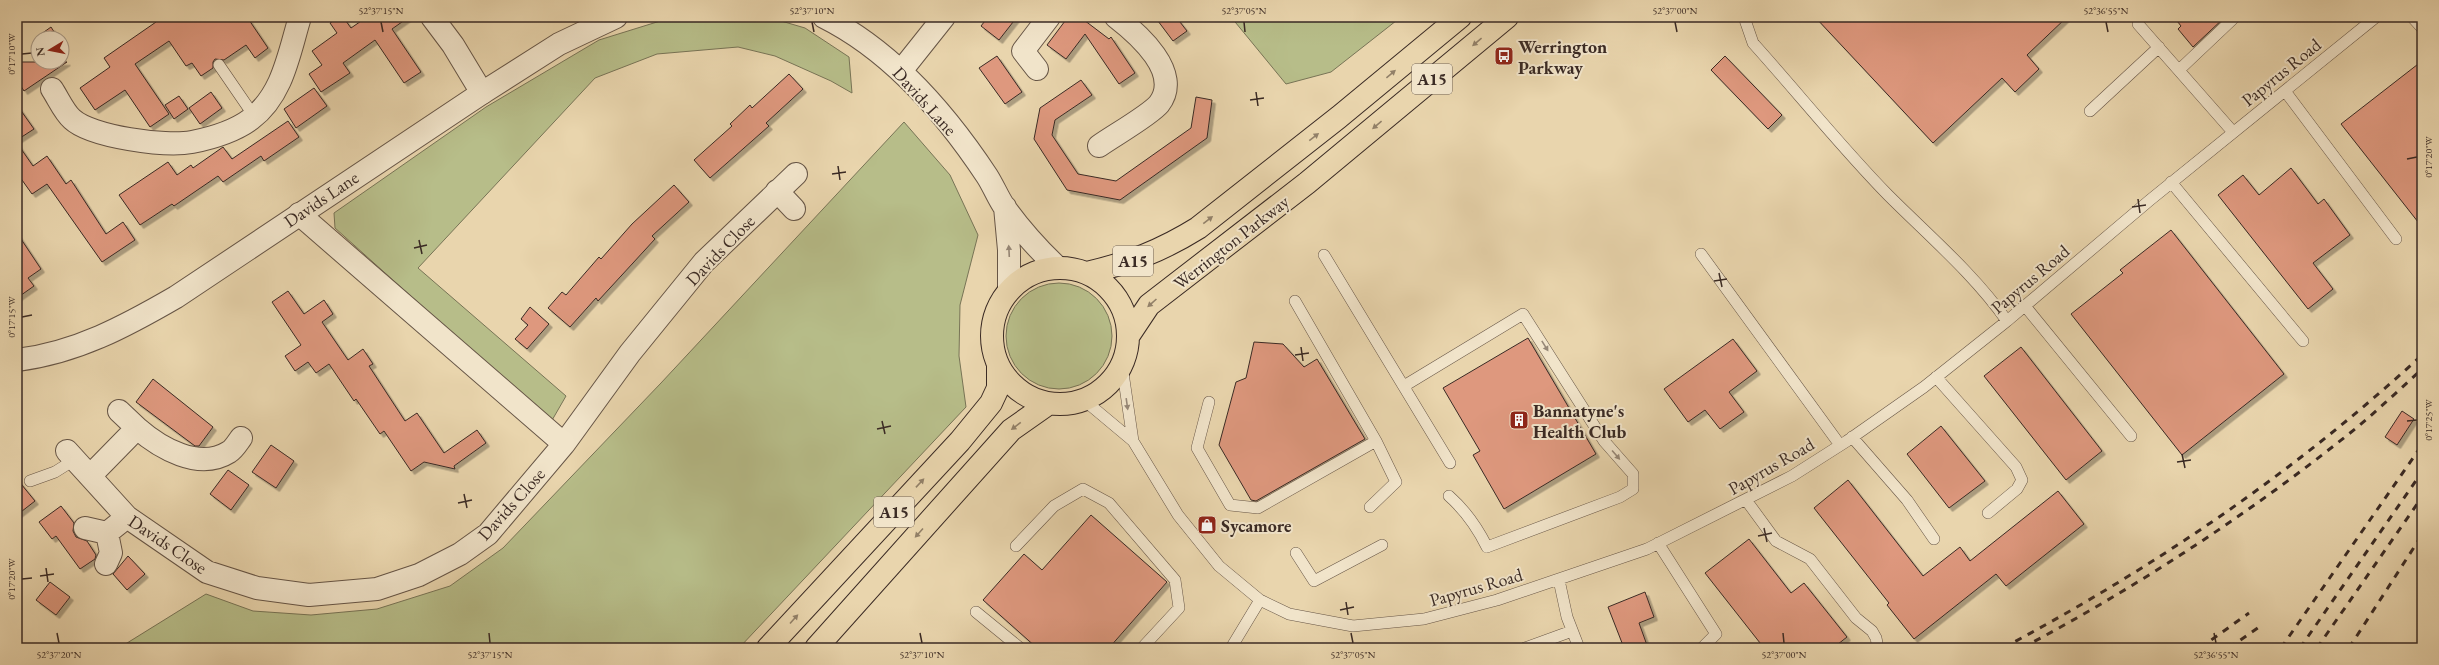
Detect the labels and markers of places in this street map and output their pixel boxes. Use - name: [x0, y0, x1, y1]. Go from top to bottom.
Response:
- place label: Werrington Parkway: [1518, 35, 1607, 79]
- bus stop icon: Werrington Parkway: [1493, 45, 1515, 67]
- place label: Bannatyne's Health Club: [1533, 399, 1626, 443]
- building icon: Bannatyne's Health Club: [1508, 409, 1530, 431]
- shop icon: Sycamore: [1196, 514, 1218, 536]
- place label: Sycamore: [1221, 514, 1292, 537]

